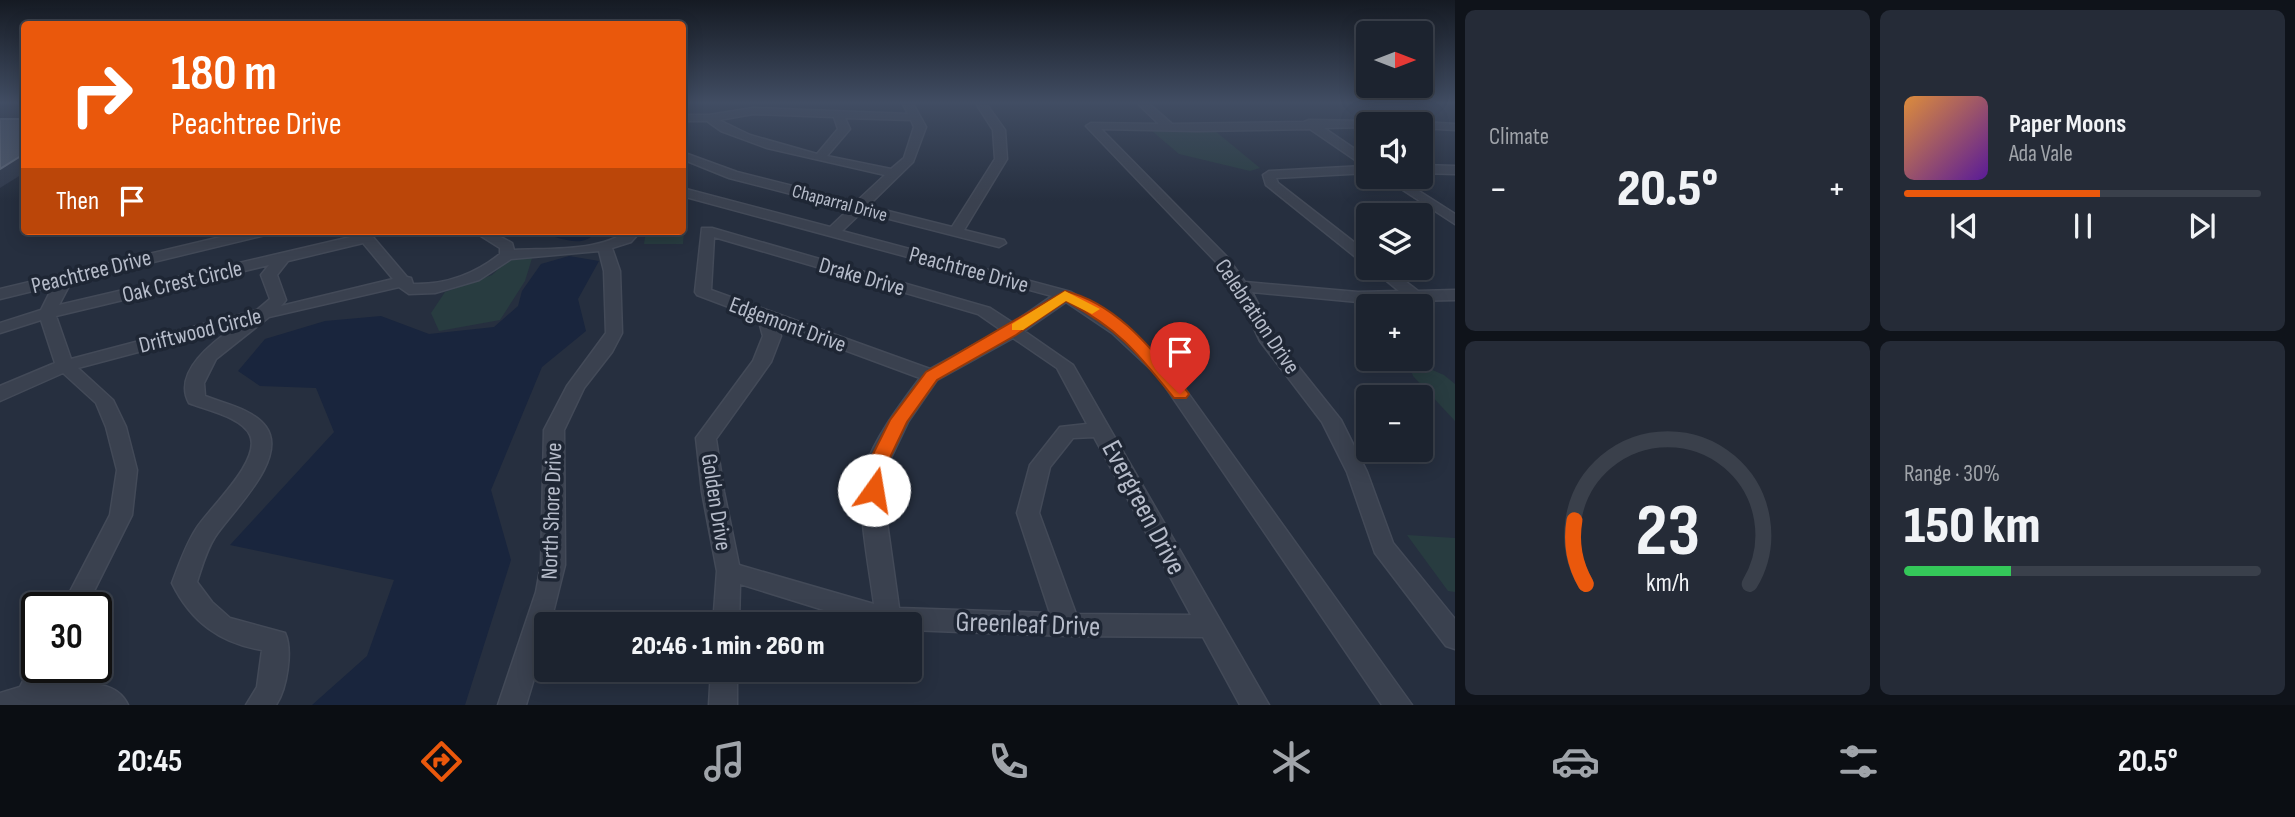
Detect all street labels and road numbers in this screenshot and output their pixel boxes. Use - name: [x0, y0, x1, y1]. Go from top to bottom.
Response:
- street label: Chaparral Drive: [790, 180, 890, 227]
- street label: Peachtree Drive: [906, 241, 1032, 299]
- street label: Peachtree Drive: [28, 244, 154, 300]
- street label: Drake Drive: [816, 251, 908, 303]
- street label: Celebration Drive: [1208, 254, 1306, 379]
- street label: Oak Crest Circle: [119, 255, 245, 309]
- street label: Edgemont Drive: [725, 291, 850, 359]
- street label: Driftwood Circle: [136, 302, 264, 360]
- street label: Evergreen Drive: [1095, 435, 1193, 580]
- street label: North Shore Drive: [536, 442, 568, 580]
- street label: Golden Drive: [695, 452, 737, 553]
- street label: Greenleaf Drive: [955, 605, 1101, 644]

